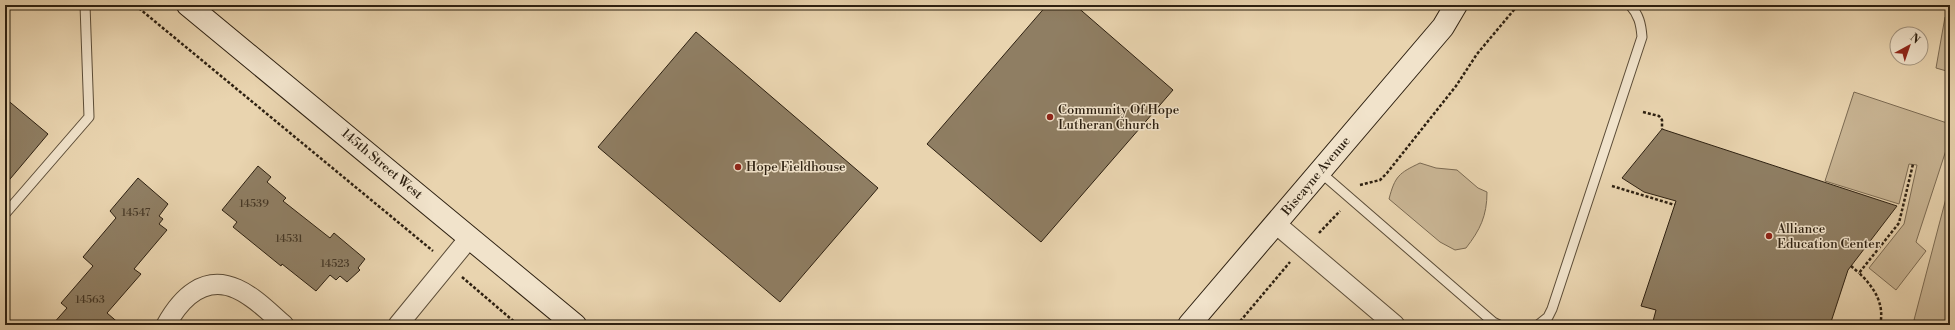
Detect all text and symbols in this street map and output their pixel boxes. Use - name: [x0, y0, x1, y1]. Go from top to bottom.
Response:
- north arrow: [1889, 26, 1929, 66]
- text: N: [1907, 31, 1923, 47]
- place label: Community Of Hope Lutheran Church: [1058, 102, 1180, 133]
- marker: Community Of Hope Lutheran Church: [1045, 112, 1055, 122]
- street label: 145th Street West: [338, 125, 426, 203]
- street label: Biscayne Avenue: [1278, 133, 1354, 220]
- place label: Hope Fieldhouse: [746, 159, 846, 175]
- marker: Hope Fieldhouse: [733, 162, 743, 172]
- house number: 14539: [239, 197, 269, 211]
- house number: 14547: [122, 206, 151, 220]
- place label: Alliance Education Center: [1776, 221, 1881, 252]
- marker: Alliance Education Center: [1764, 231, 1774, 241]
- house number: 14531: [275, 232, 303, 246]
- house number: 14523: [320, 257, 350, 271]
- house number: 14563: [75, 293, 105, 307]

